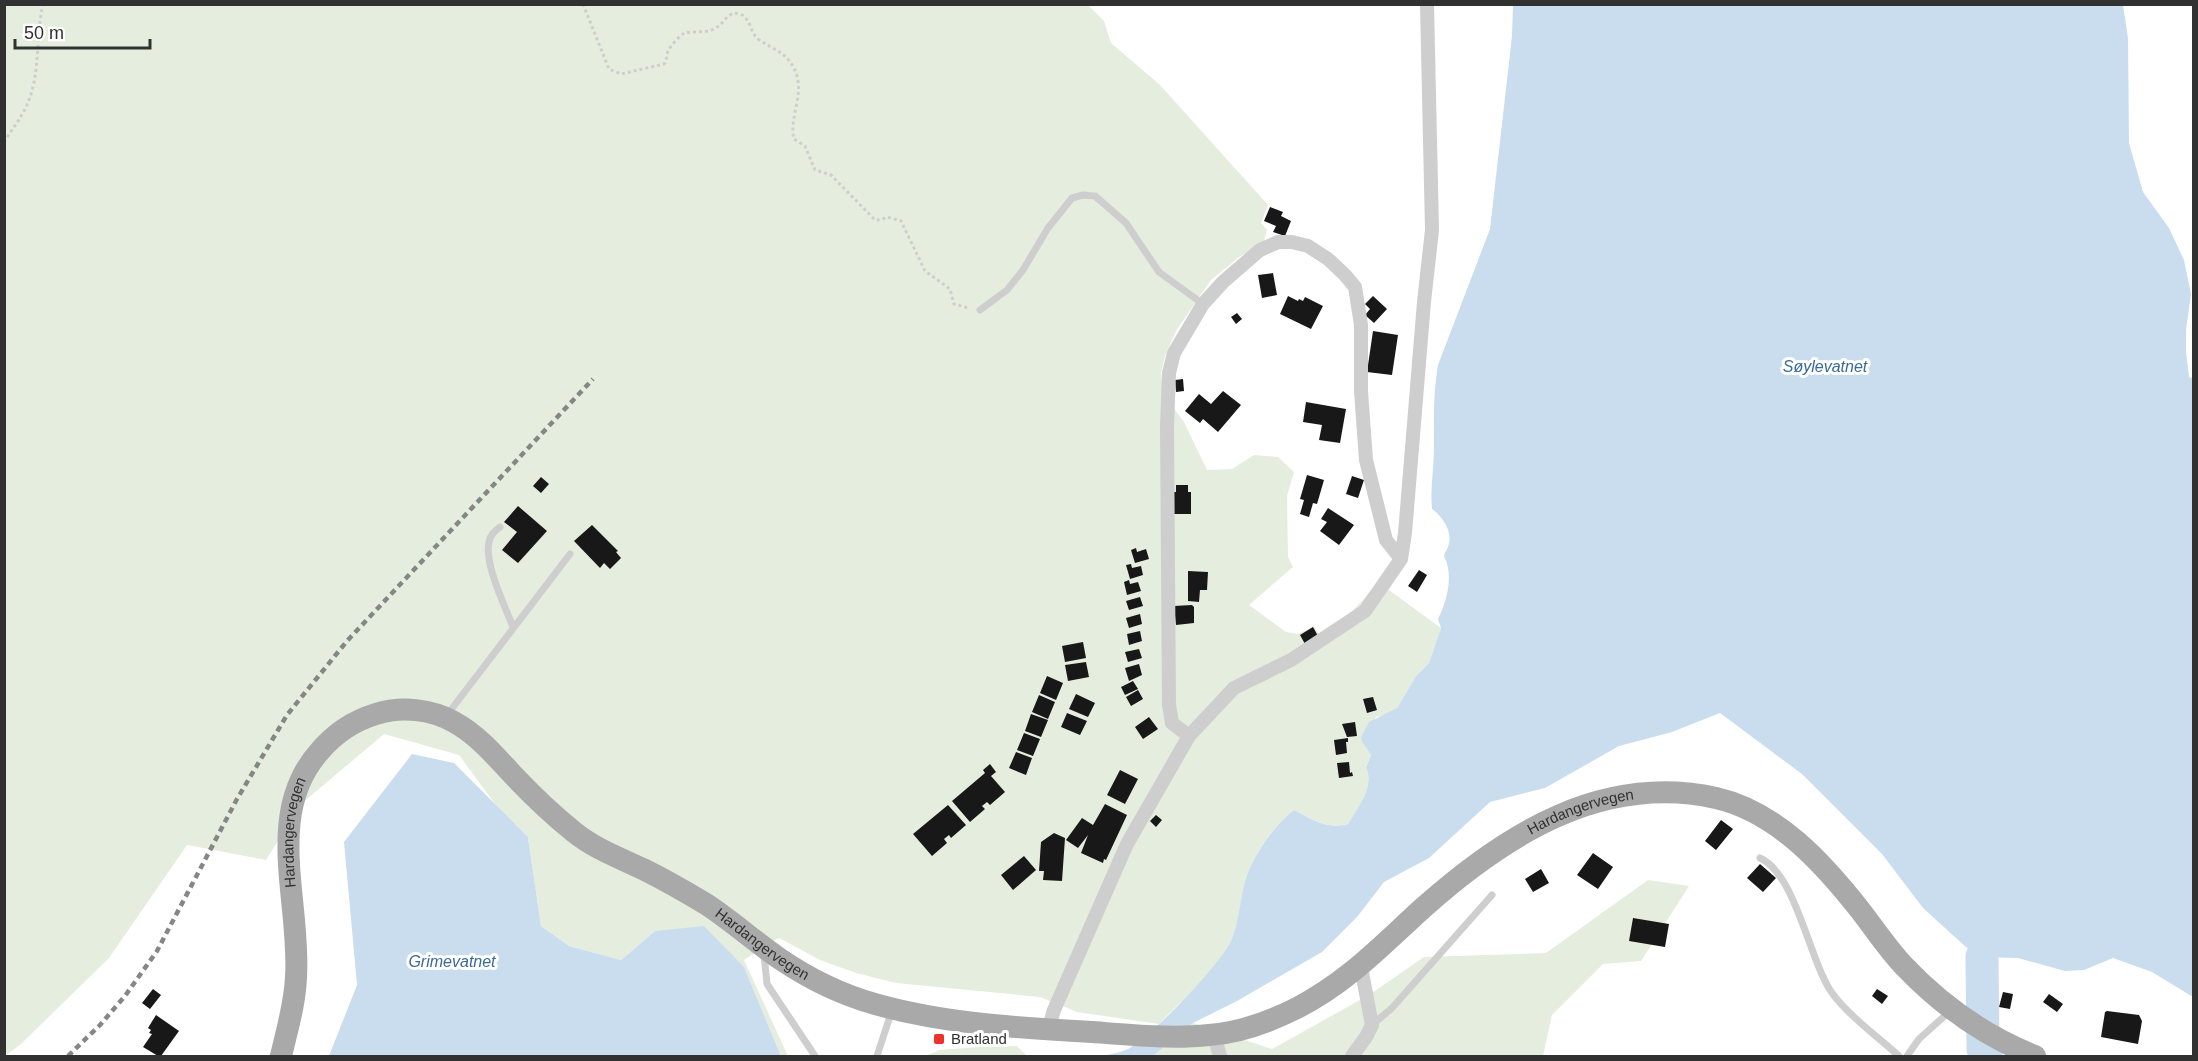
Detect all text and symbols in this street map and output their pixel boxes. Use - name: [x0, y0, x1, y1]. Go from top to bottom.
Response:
- scale bar: [15, 12, 150, 50]
- text: 50 m: [24, 23, 64, 43]
- water label: Søylevatnet: [1783, 358, 1868, 375]
- street label: Hardangervegen: [279, 774, 309, 888]
- street label: Hardangervegen: [1524, 785, 1635, 838]
- street label: Hardangervegen: [712, 904, 812, 983]
- water label: Grimevatnet: [408, 953, 496, 970]
- place label: Bratland: [951, 1030, 1007, 1047]
- marker: Bratland: [932, 1032, 946, 1046]

